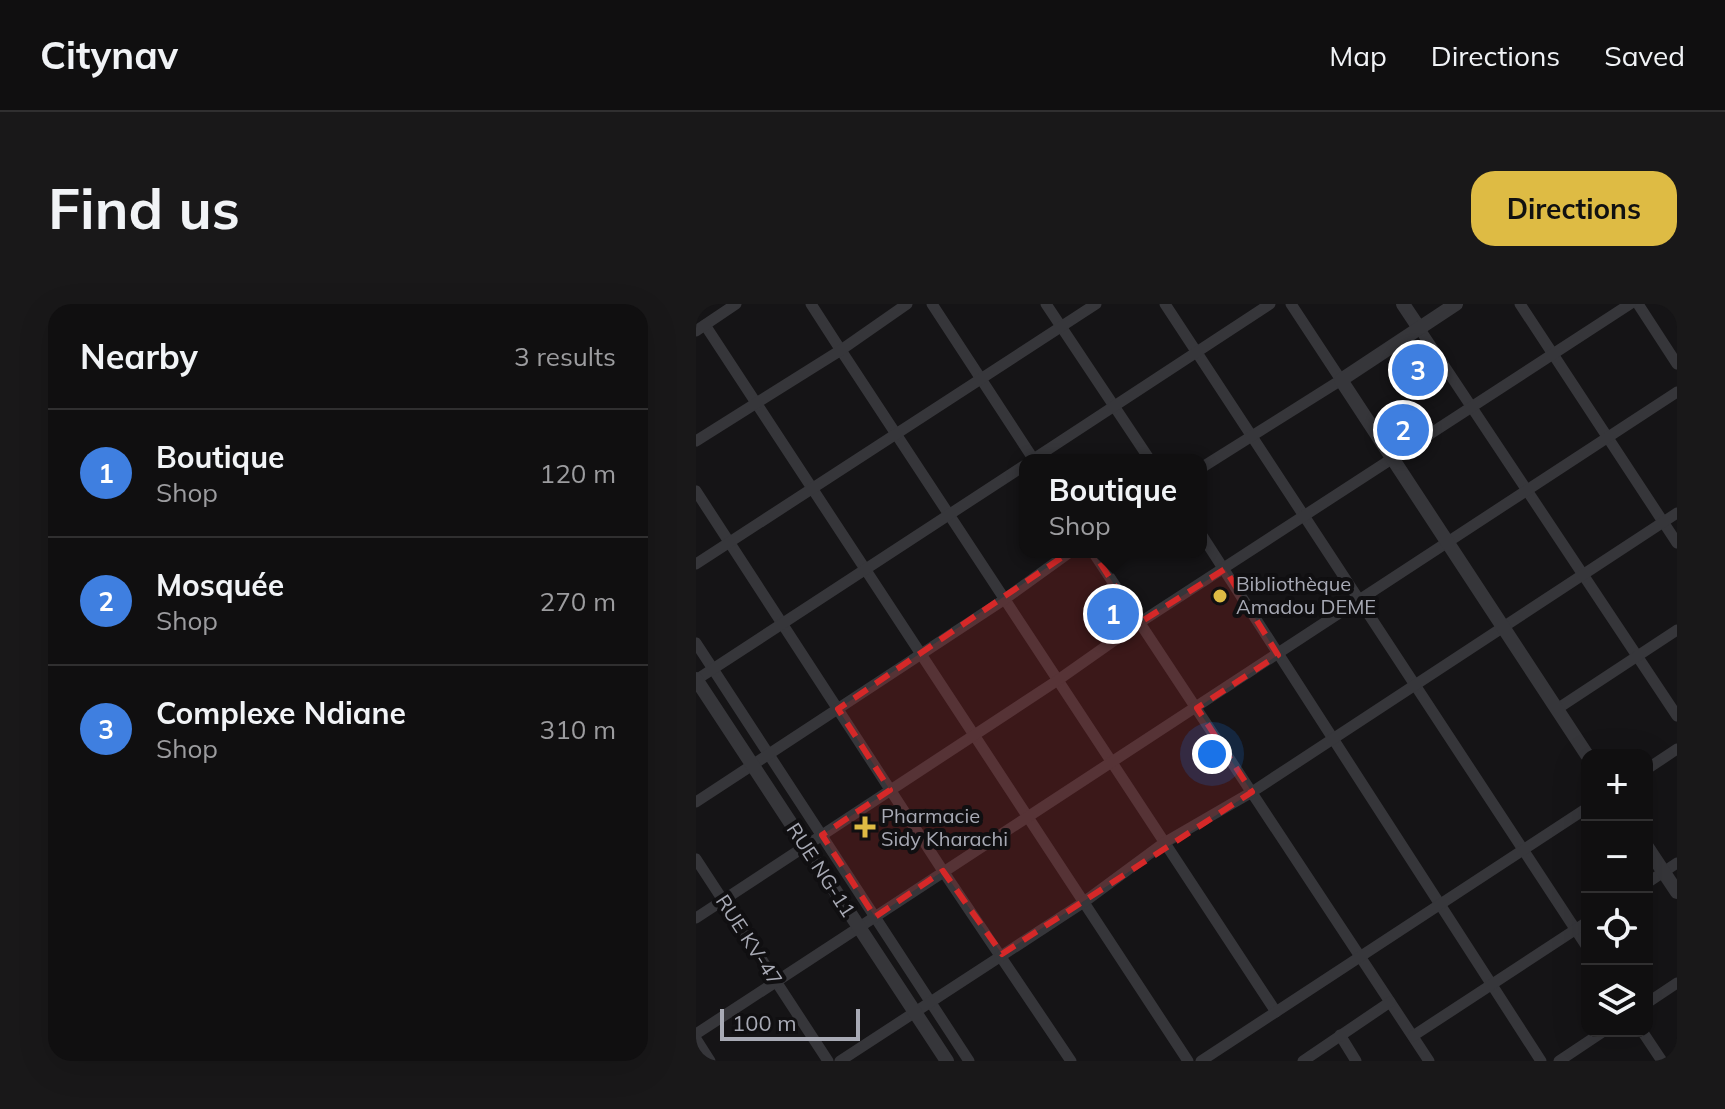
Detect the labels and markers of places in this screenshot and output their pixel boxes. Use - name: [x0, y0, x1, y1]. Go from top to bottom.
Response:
- pin: 3: [1392, 340, 1444, 400]
- pin: 2: [1377, 400, 1429, 460]
- place label: Bibliothèque Amadou DEME: [1236, 571, 1376, 619]
- pin: 1: [1087, 584, 1139, 644]
- marker: Bibliothèque Amadou DEME: [1211, 587, 1229, 605]
- place label: Pharmacie Sidy Kharachi: [881, 803, 1008, 851]
- marker: Pharmacie Sidy Kharachi: [856, 818, 874, 836]

